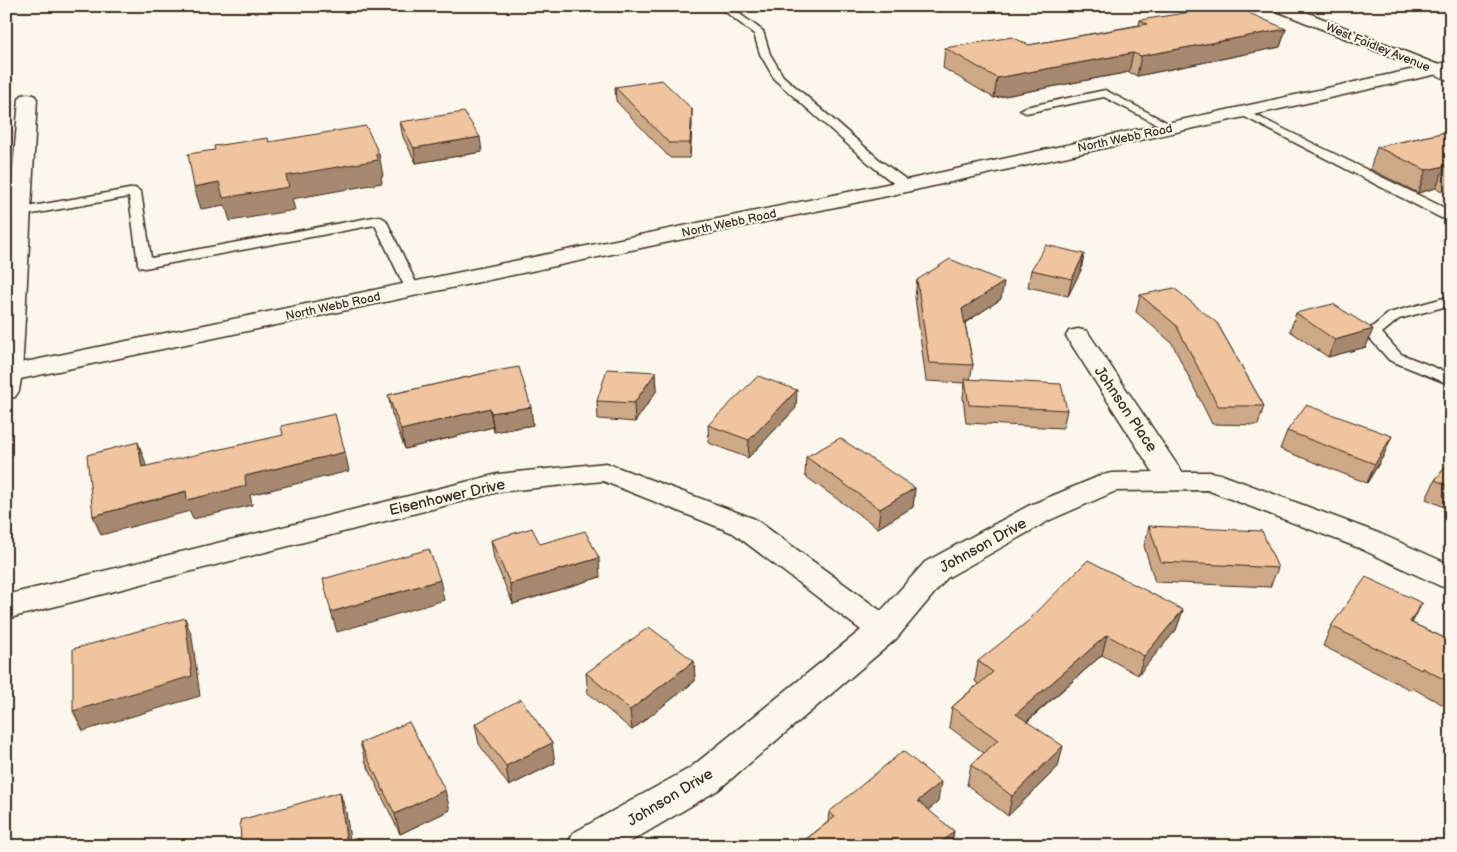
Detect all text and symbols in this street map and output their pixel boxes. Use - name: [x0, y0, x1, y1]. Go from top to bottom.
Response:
- street label: West Faidley Avenue: [1323, 20, 1432, 75]
- street label: North Webb Road: [1076, 121, 1174, 156]
- street label: North Webb Road: [680, 206, 778, 241]
- street label: North Webb Road: [284, 289, 382, 324]
- street label: Johnson Place: [1090, 363, 1161, 456]
- street label: Eisenhower Drive: [387, 475, 507, 520]
- street label: Johnson Drive: [936, 514, 1030, 577]
- street label: Johnson Drive: [624, 764, 717, 830]

